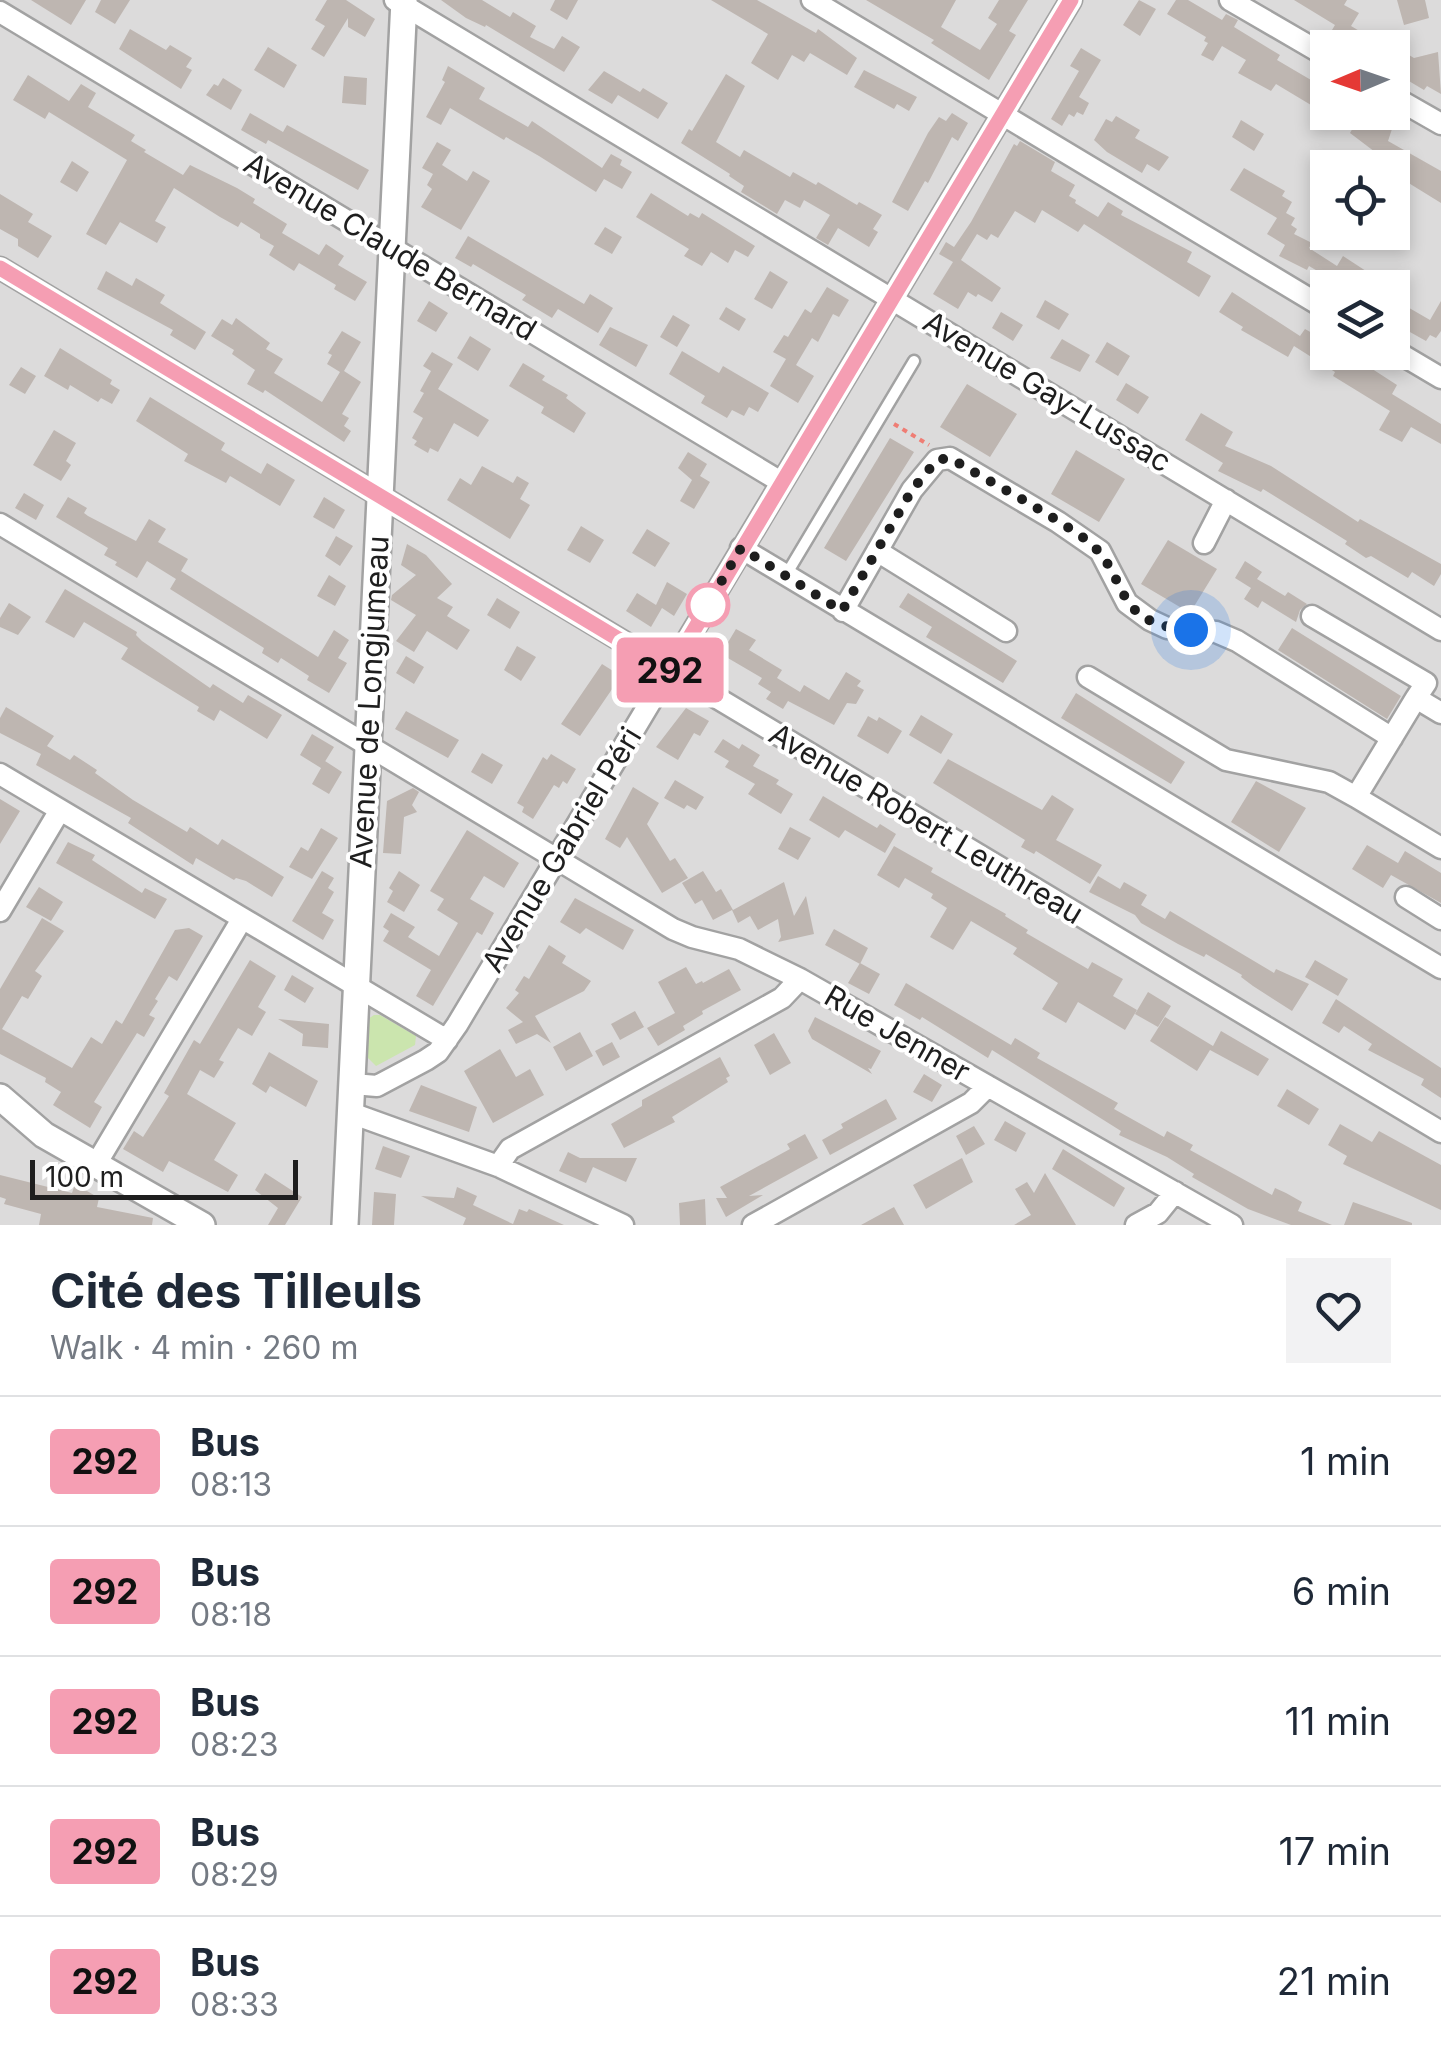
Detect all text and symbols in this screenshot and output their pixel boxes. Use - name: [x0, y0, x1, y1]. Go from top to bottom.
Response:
- north arrow: [1310, 30, 1410, 130]
- map controls: [1310, 30, 1410, 370]
- street label: Avenue Claude Bernard: [238, 145, 543, 348]
- button: locate: [1310, 150, 1410, 250]
- button: layers: [1310, 270, 1410, 370]
- street label: Avenue Gay-Lussac: [917, 303, 1178, 479]
- street label: Avenue de Longjumeau: [342, 535, 396, 869]
- unlabelled marker: [687, 584, 729, 626]
- your location: [1166, 605, 1216, 655]
- line badge: 292: [612, 638, 728, 702]
- text: 292: [637, 649, 703, 691]
- street label: Avenue Robert Leuthreau: [763, 715, 1090, 931]
- street label: Avenue Gabriel Péri: [474, 721, 648, 978]
- street label: Rue Jenner: [818, 977, 977, 1089]
- scale bar: [30, 1155, 298, 1200]
- text: 100 m: [45, 1160, 124, 1194]
- button: heart: [1286, 1258, 1391, 1363]
- text: Cité des Tilleuls: [50, 1261, 422, 1320]
- text: Walk · 4 min · 260 m: [50, 1328, 359, 1367]
- text: Bus: [190, 1419, 260, 1465]
- text: 1 min: [1300, 1438, 1391, 1484]
- text: 292: [72, 1440, 138, 1482]
- text: 08:13: [190, 1465, 272, 1504]
- text: Bus: [190, 1549, 260, 1595]
- text: 6 min: [1292, 1568, 1391, 1614]
- text: 292: [72, 1570, 138, 1612]
- text: 08:18: [190, 1595, 272, 1634]
- text: Bus: [190, 1679, 260, 1725]
- text: 11 min: [1284, 1698, 1391, 1744]
- text: 292: [72, 1700, 138, 1742]
- text: 08:23: [190, 1725, 278, 1764]
- text: Bus: [190, 1809, 260, 1855]
- text: 17 min: [1278, 1828, 1391, 1874]
- text: 292: [72, 1830, 138, 1872]
- text: 08:29: [190, 1855, 279, 1894]
- text: Bus: [190, 1939, 260, 1985]
- text: 21 min: [1277, 1958, 1391, 2004]
- text: 292: [72, 1960, 138, 2002]
- text: 08:33: [190, 1985, 279, 2024]

